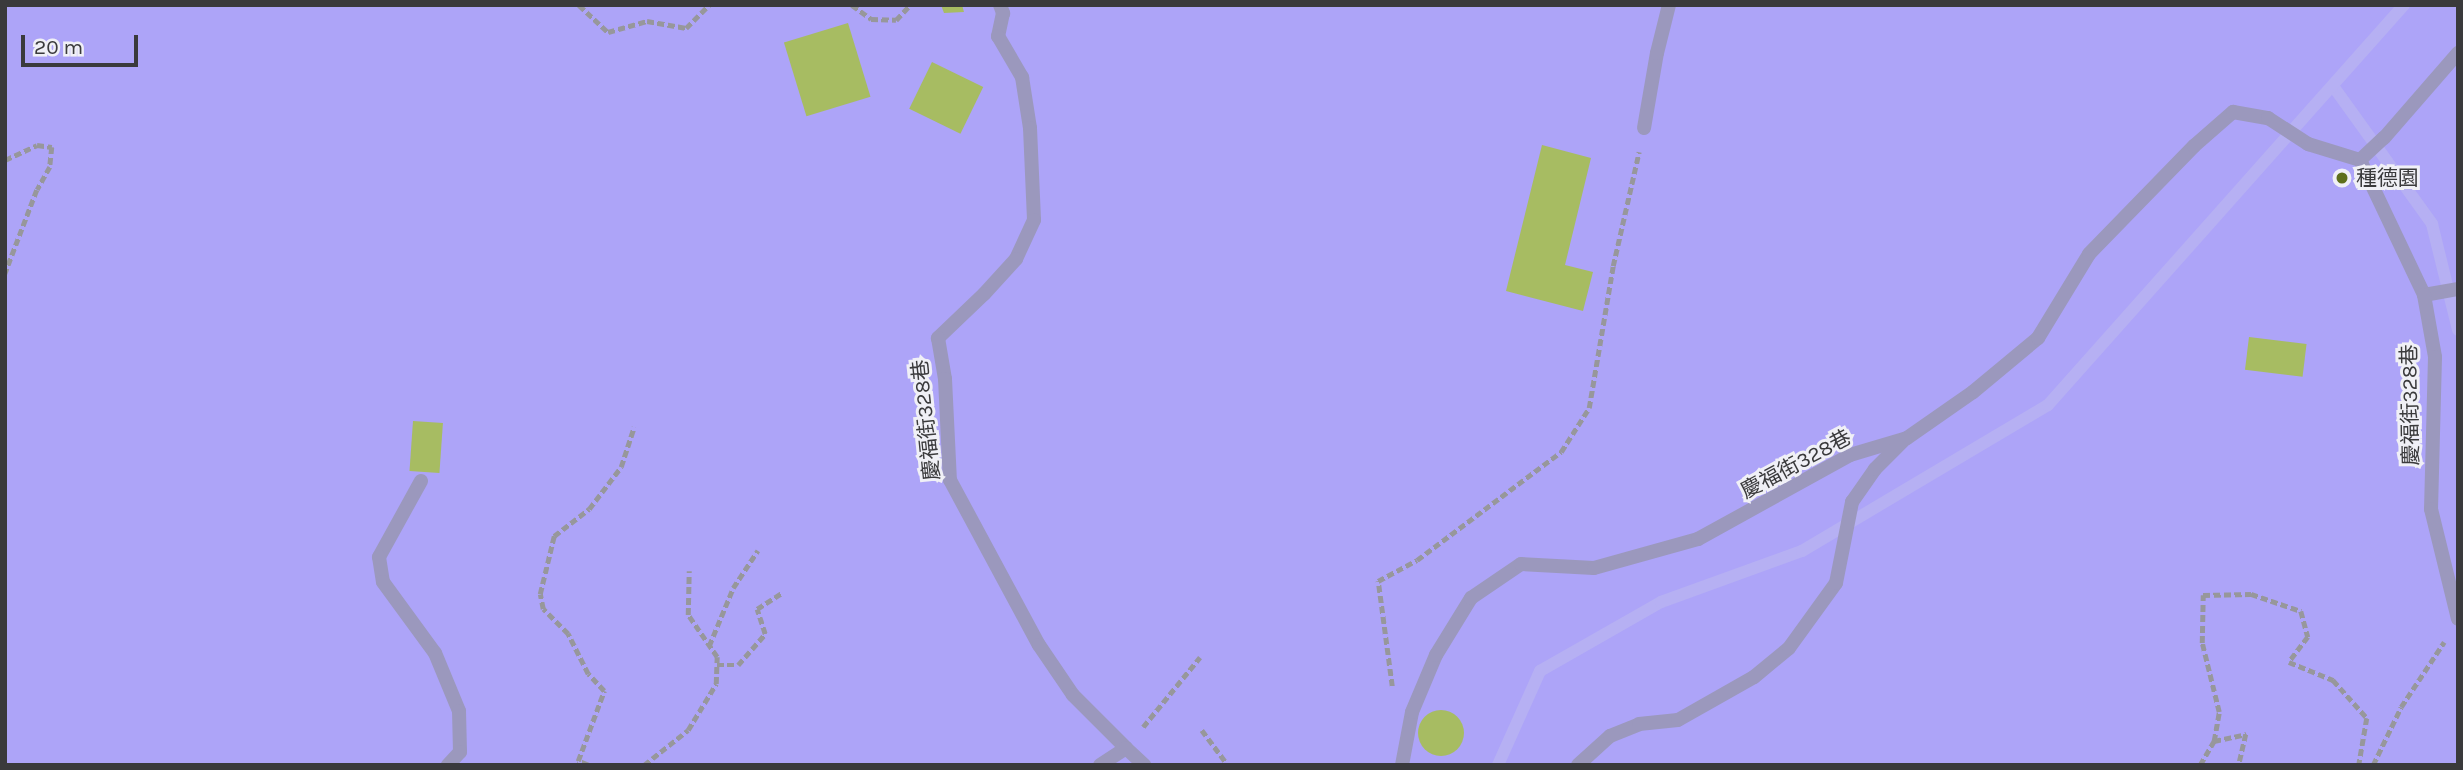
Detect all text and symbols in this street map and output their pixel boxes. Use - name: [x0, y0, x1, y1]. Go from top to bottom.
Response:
- scale bar: [24, 21, 142, 65]
- text: 20 m: [34, 35, 83, 59]
- place label: 種德園: [2356, 165, 2419, 191]
- marker: 種德園: [2334, 170, 2350, 186]
- street label: 慶福街328巷: [2396, 344, 2424, 466]
- street label: 慶福街328巷: [907, 358, 945, 482]
- street label: 慶福街328巷: [1736, 424, 1856, 504]

